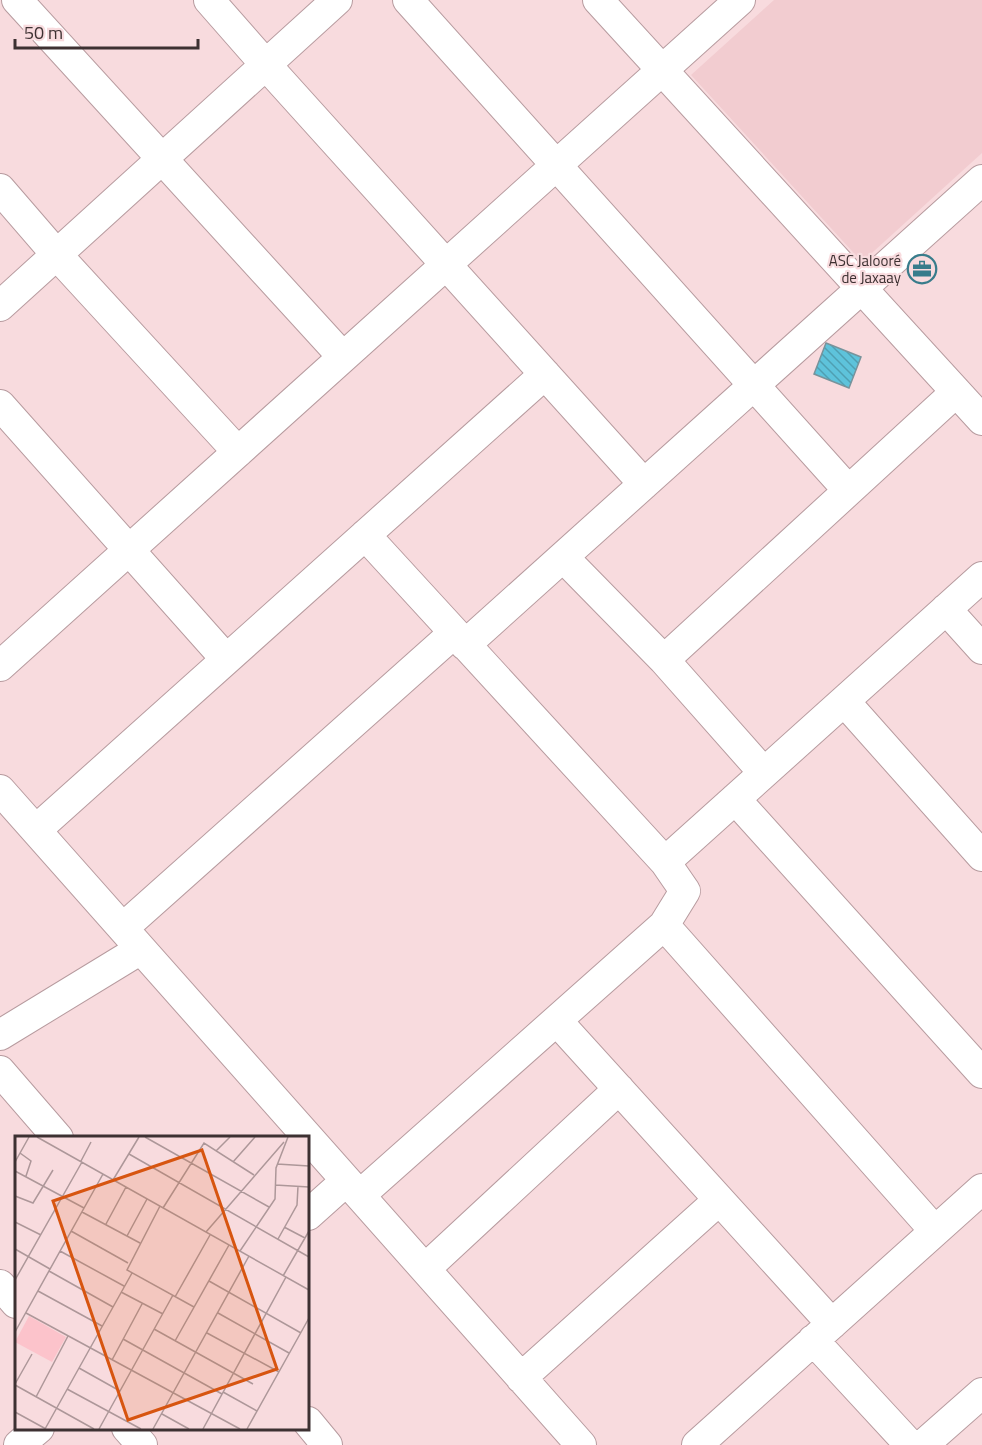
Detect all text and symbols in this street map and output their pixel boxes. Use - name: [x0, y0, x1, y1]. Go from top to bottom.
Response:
- scale bar: [15, 12, 198, 50]
- text: 50 m: [24, 19, 63, 46]
- place label: ASC Jalooré de Jaxaay: [829, 249, 901, 289]
- office icon: ASC Jalooré de Jaxaay: [906, 253, 938, 285]
- inset map: [15, 1136, 309, 1430]

